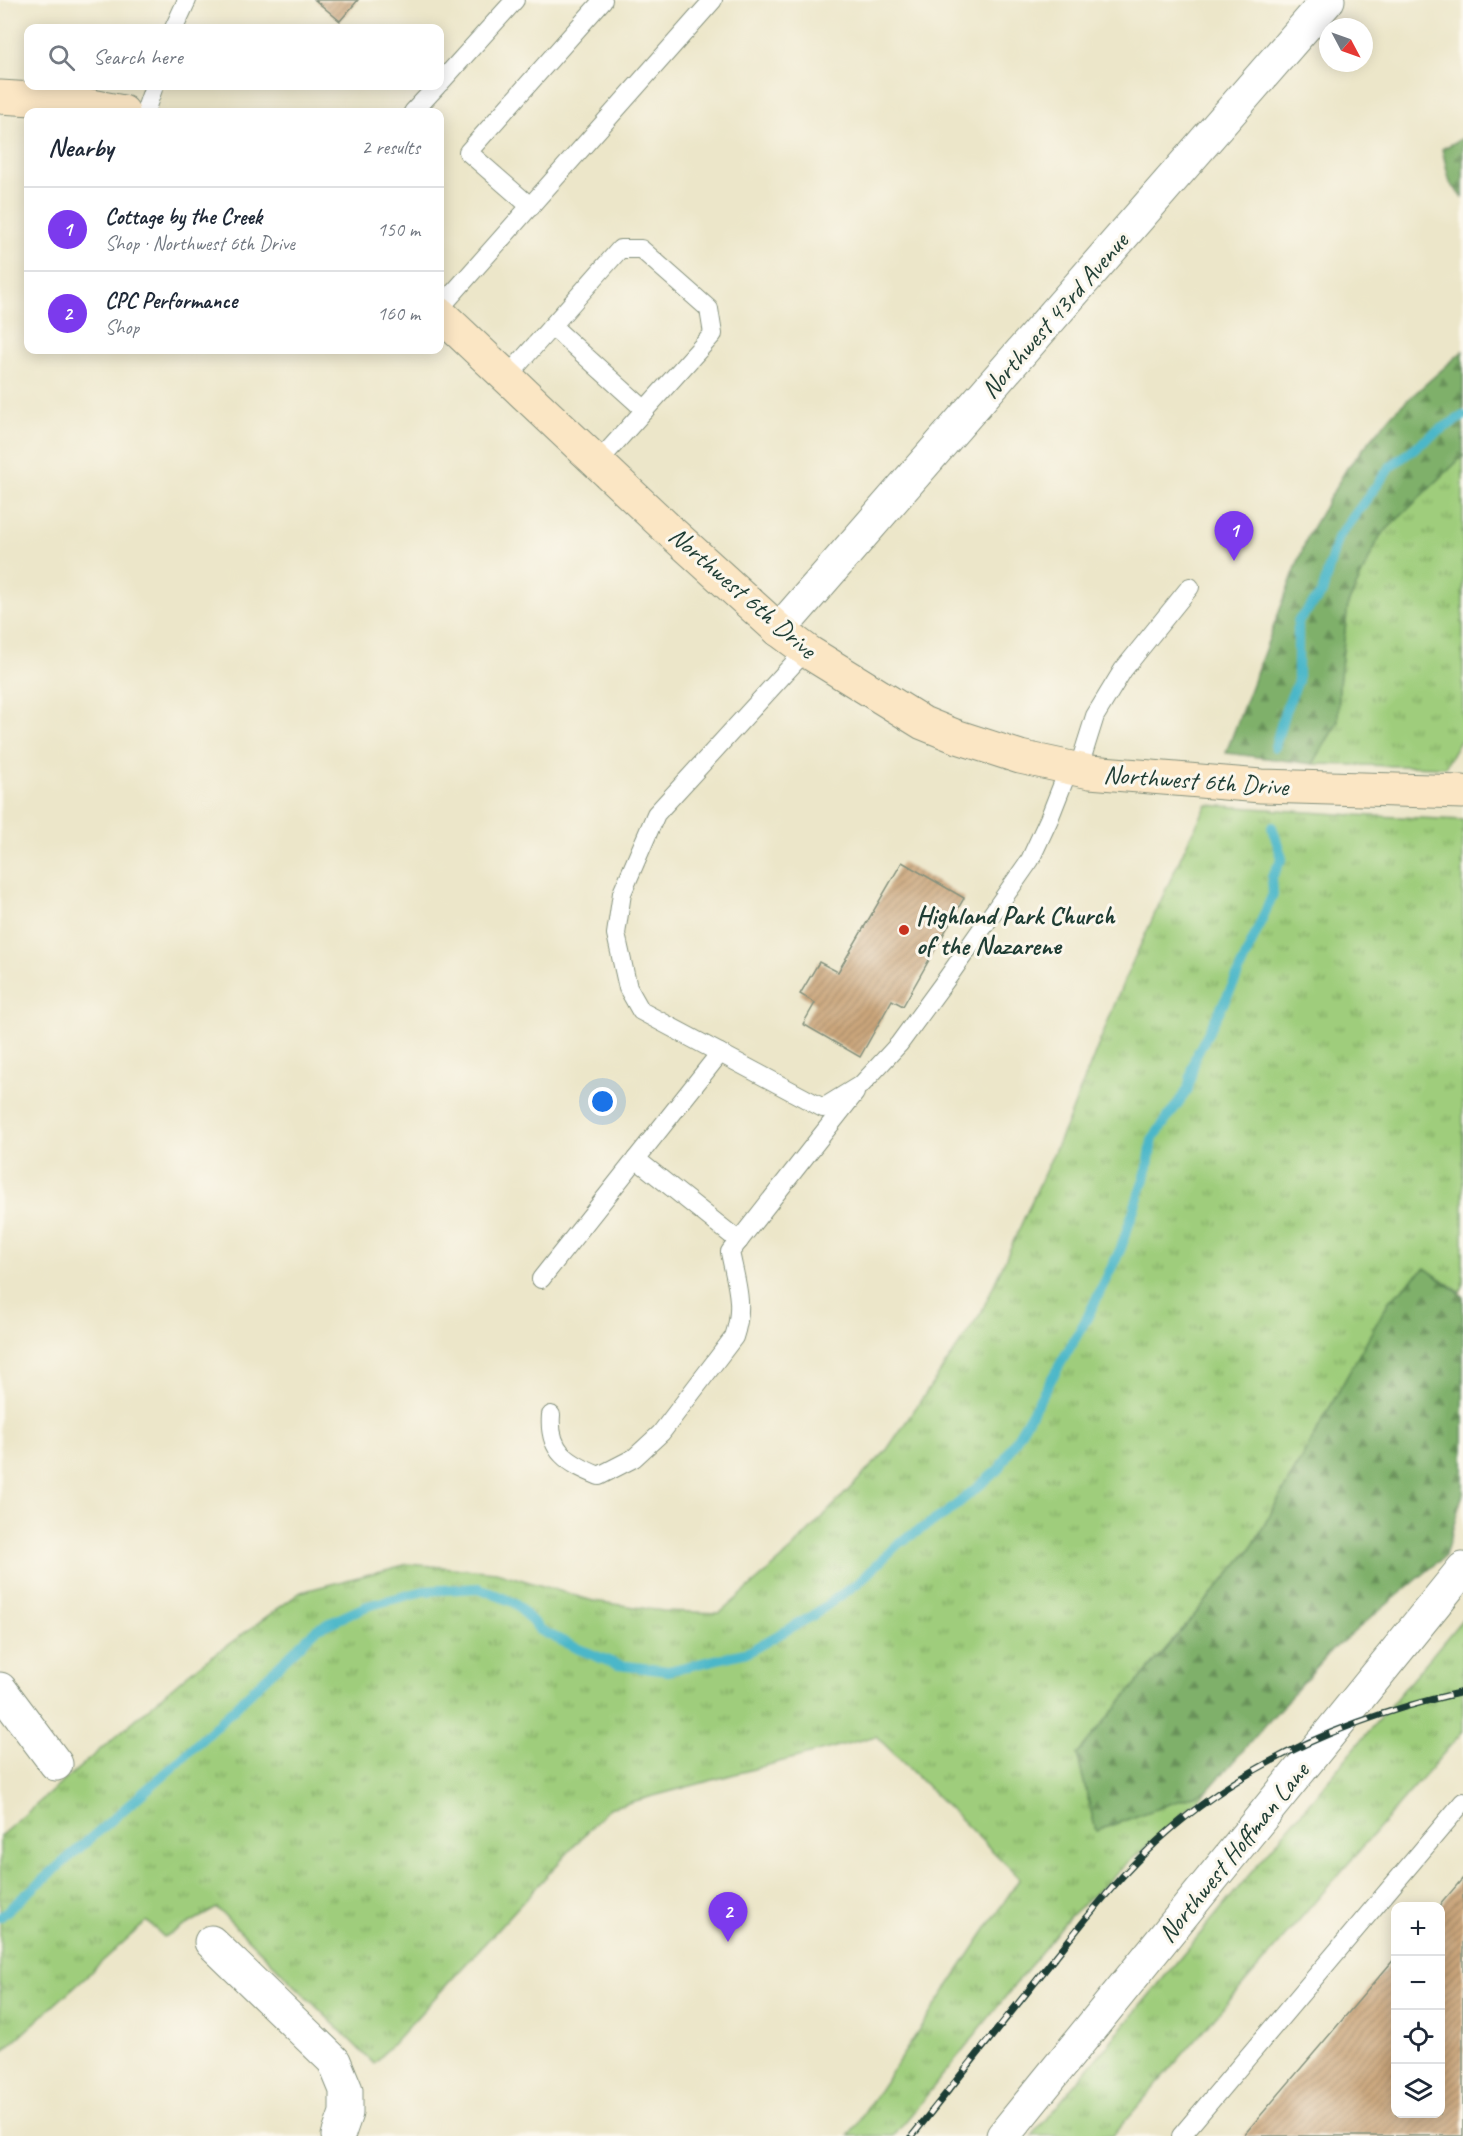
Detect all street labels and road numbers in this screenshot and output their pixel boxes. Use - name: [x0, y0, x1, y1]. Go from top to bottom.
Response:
- street label: Northwest 43rd Avenue: [973, 224, 1137, 405]
- street label: Northwest 6th Drive: [662, 519, 825, 667]
- street label: Northwest 6th Drive: [1102, 758, 1291, 804]
- street label: Northwest Hoffman Lane: [1151, 1754, 1317, 1949]

